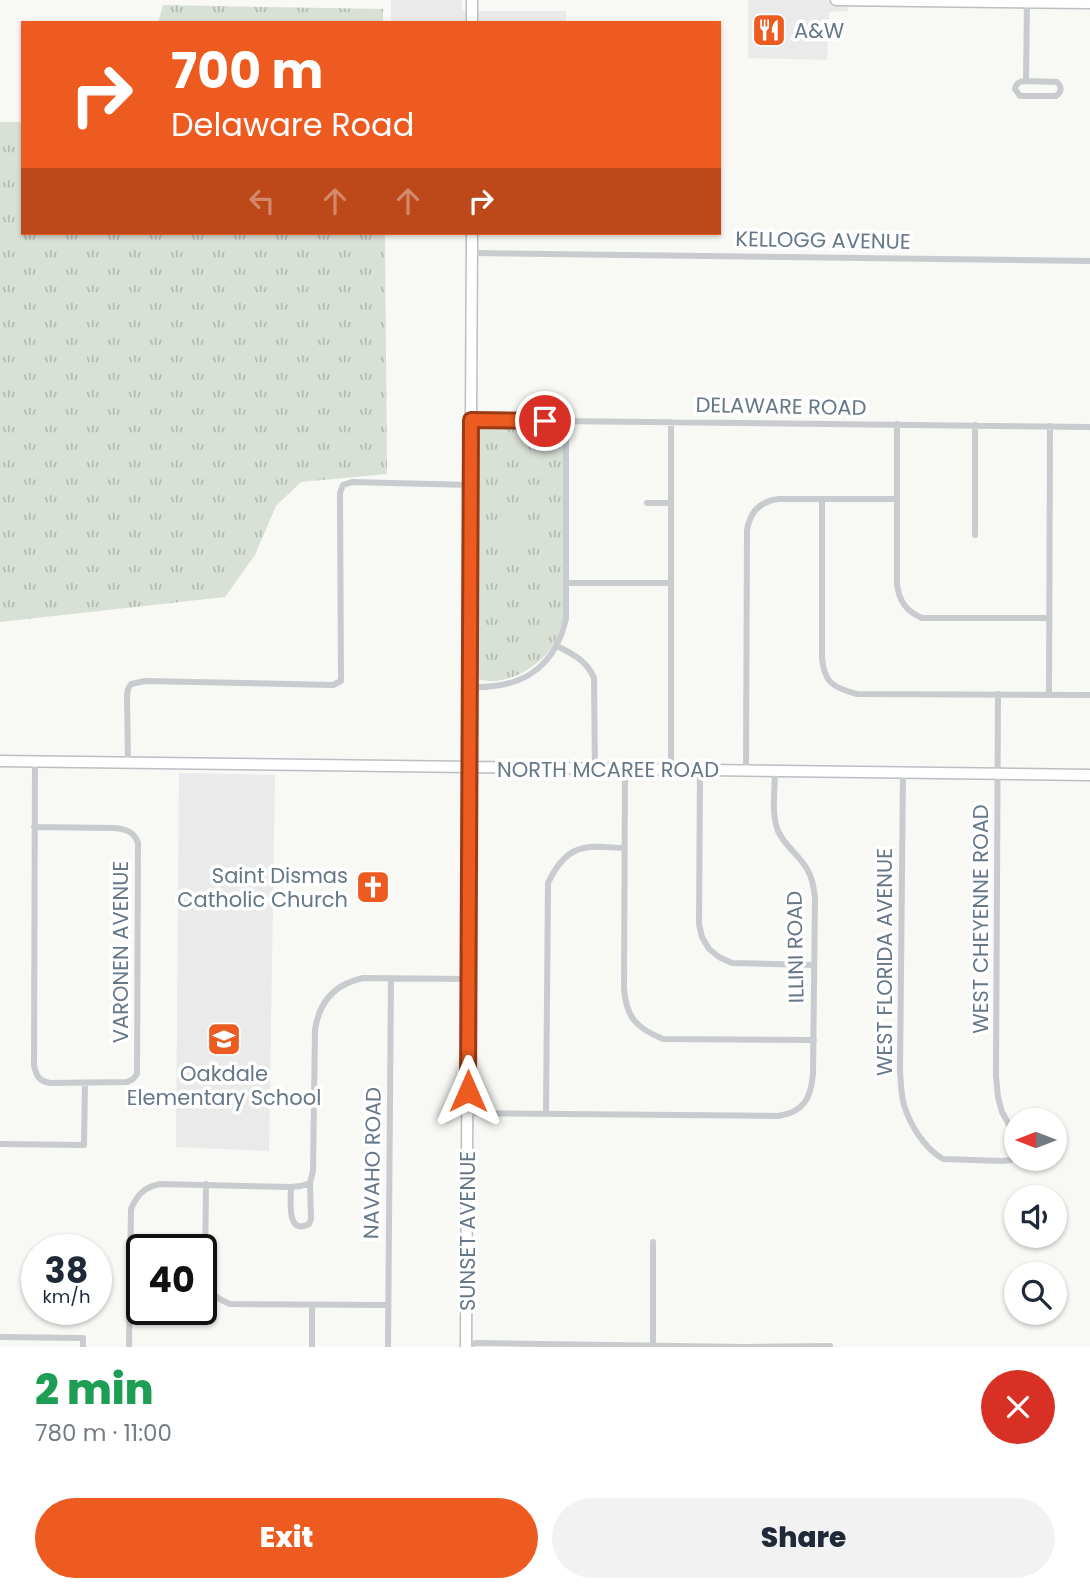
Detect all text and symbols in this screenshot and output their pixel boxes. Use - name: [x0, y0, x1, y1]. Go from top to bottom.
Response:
- restaurant icon: A&W: [750, 11, 788, 49]
- place label: A&W: [794, 16, 845, 45]
- text: 700 m: [171, 37, 323, 105]
- icon: right: [56, 49, 147, 140]
- text: Delaware Road: [171, 102, 414, 147]
- icon: left: [243, 182, 281, 220]
- icon: ahead: [316, 182, 354, 220]
- icon: ahead: [389, 182, 427, 220]
- icon: right: [462, 182, 500, 220]
- street label: KELLOGG AVENUE: [735, 224, 911, 256]
- street label: DELAWARE ROAD: [695, 390, 867, 422]
- pin: [515, 391, 575, 451]
- icon: arrive: [526, 402, 564, 440]
- street label: NORTH MCAREE ROAD: [497, 755, 719, 784]
- street label: WEST CHEYENNE ROAD: [966, 804, 995, 1034]
- street label: WEST FLORIDA AVENUE: [870, 848, 899, 1076]
- street label: VARONEN AVENUE: [106, 861, 135, 1043]
- place label: Saint Dismas Catholic Church: [177, 861, 348, 914]
- church icon: Saint Dismas Catholic Church: [354, 868, 392, 906]
- street label: ILLINI ROAD: [780, 891, 810, 1003]
- school or university icon: Oakdale Elementary School: [205, 1020, 243, 1058]
- position arrow: [431, 1054, 505, 1128]
- place label: Oakdale Elementary School: [127, 1059, 321, 1112]
- street label: NAVAHO ROAD: [356, 1087, 388, 1239]
- north arrow: [1004, 1108, 1068, 1171]
- map controls: [1004, 1108, 1067, 1325]
- street label: SUNSET AVENUE: [453, 1151, 482, 1311]
- button: sound: [1004, 1185, 1067, 1248]
- speed limit sign: 40: [126, 1234, 217, 1325]
- text: 38: [45, 1246, 88, 1295]
- button: search: [1004, 1262, 1067, 1325]
- text: km/h: [43, 1284, 90, 1309]
- text: 2 min: [35, 1360, 153, 1419]
- button: close: [981, 1370, 1055, 1444]
- text: 780 m · 11:00: [35, 1417, 172, 1449]
- button: Exit: [35, 1498, 538, 1578]
- button: Share: [552, 1498, 1055, 1578]

